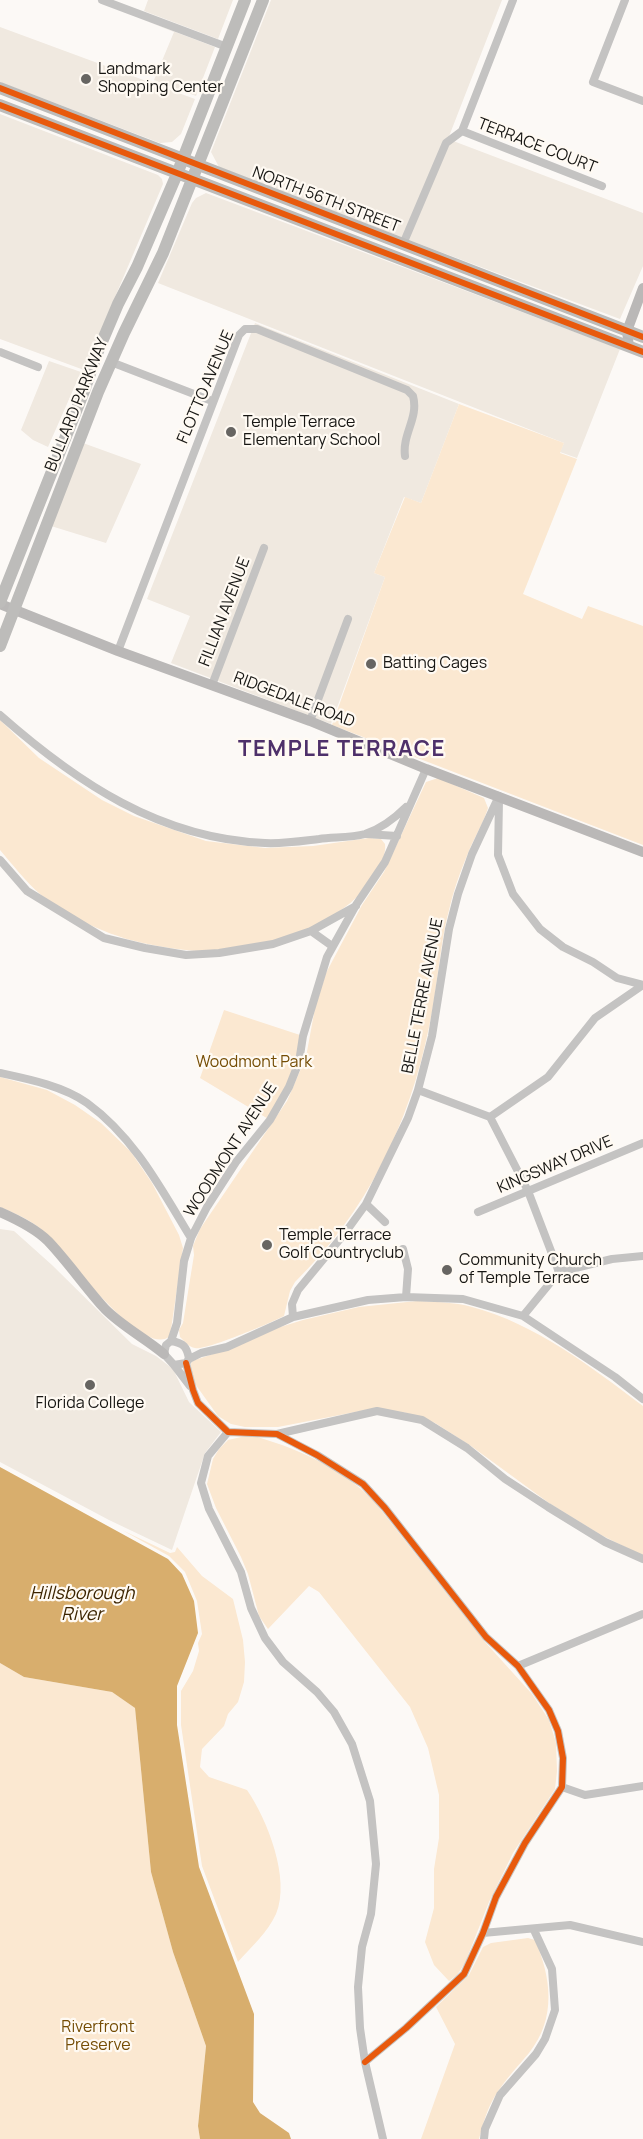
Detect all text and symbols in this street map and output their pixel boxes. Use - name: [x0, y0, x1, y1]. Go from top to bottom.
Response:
- place label: Landmark Shopping Center: [98, 60, 223, 98]
- marker: Landmark Shopping Center: [79, 72, 93, 86]
- street label: TERRACE COURT: [475, 114, 599, 178]
- street label: NORTH 56TH STREET: [250, 163, 402, 237]
- street label: FLOTTO AVENUE: [174, 328, 238, 446]
- street label: BULLARD PARKWAY: [41, 336, 113, 474]
- place label: Temple Terrace Elementary School: [243, 413, 381, 451]
- marker: Temple Terrace Elementary School: [224, 425, 238, 439]
- street label: FILLIAN AVENUE: [195, 555, 255, 669]
- place label: Batting Cages: [383, 654, 487, 674]
- marker: Batting Cages: [364, 657, 378, 671]
- street label: RIDGEDALE ROAD: [231, 668, 357, 732]
- district label: TEMPLE TERRACE: [238, 737, 446, 763]
- street label: BELLE TERRE AVENUE: [399, 917, 447, 1075]
- park label: Woodmont Park: [196, 1053, 312, 1073]
- street label: WOODMONT AVENUE: [180, 1079, 282, 1221]
- street label: KINGSWAY DRIVE: [494, 1132, 616, 1198]
- place label: Temple Terrace Golf Countryclub: [279, 1226, 404, 1264]
- marker: Temple Terrace Golf Countryclub: [260, 1238, 274, 1252]
- place label: Community Church of Temple Terrace: [459, 1251, 602, 1289]
- marker: Community Church of Temple Terrace: [440, 1263, 454, 1277]
- marker: Florida College: [83, 1378, 97, 1392]
- place label: Florida College: [36, 1394, 144, 1414]
- water label: Hillsborough River: [30, 1583, 134, 1626]
- park label: Riverfront Preserve: [61, 2018, 135, 2056]

